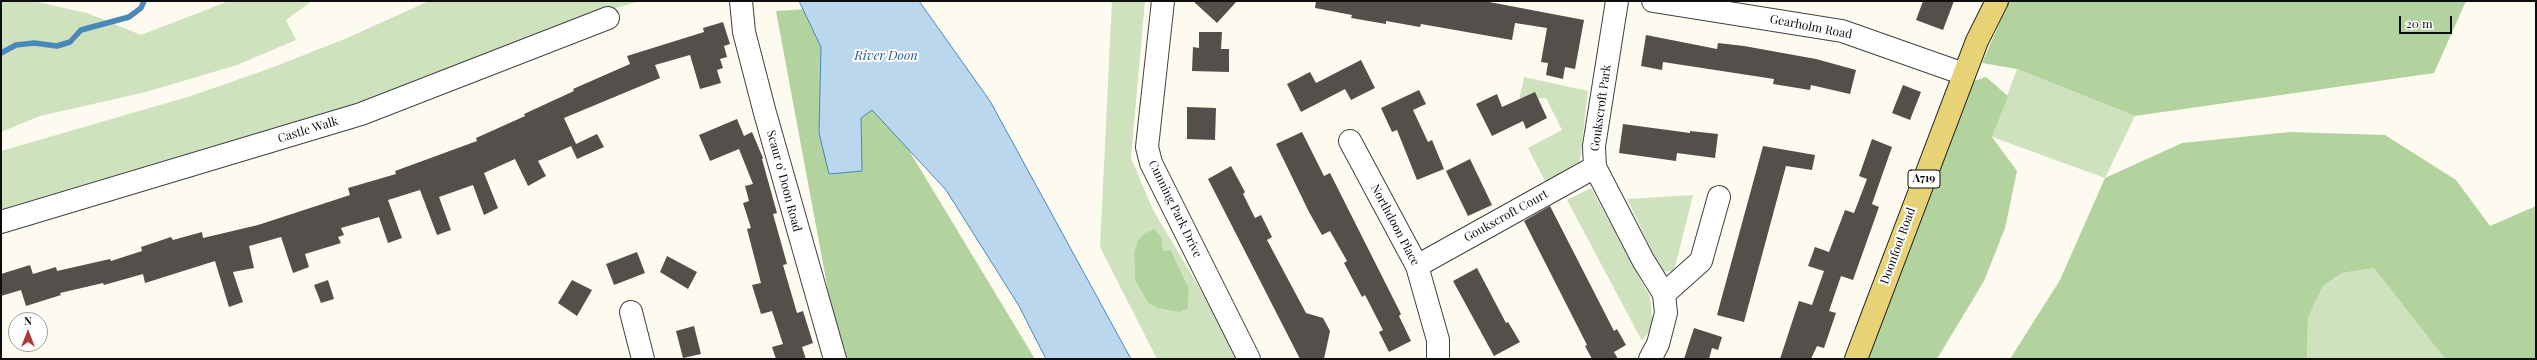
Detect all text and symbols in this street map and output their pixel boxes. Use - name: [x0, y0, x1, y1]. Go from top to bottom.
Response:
- scale bar: [2401, 8, 2454, 34]
- street label: Gearholm Road: [1769, 12, 1853, 42]
- text: 20 m: [2406, 15, 2433, 31]
- water label: River Doon: [854, 48, 918, 64]
- street label: Goukscroft Park: [1588, 64, 1614, 152]
- street label: Castle Walk: [276, 114, 340, 146]
- street label: Scaur o' Doon Road: [764, 129, 804, 233]
- street label: Cunning Park Drive: [1145, 158, 1205, 260]
- road number: A719: [1908, 170, 1940, 188]
- street label: Northdoon Place: [1368, 182, 1422, 268]
- street label: Goukscroft Court: [1461, 187, 1551, 245]
- street label: Doonfoot Road: [1877, 206, 1919, 286]
- north arrow: [8, 312, 48, 352]
- text: N: [24, 313, 32, 328]

